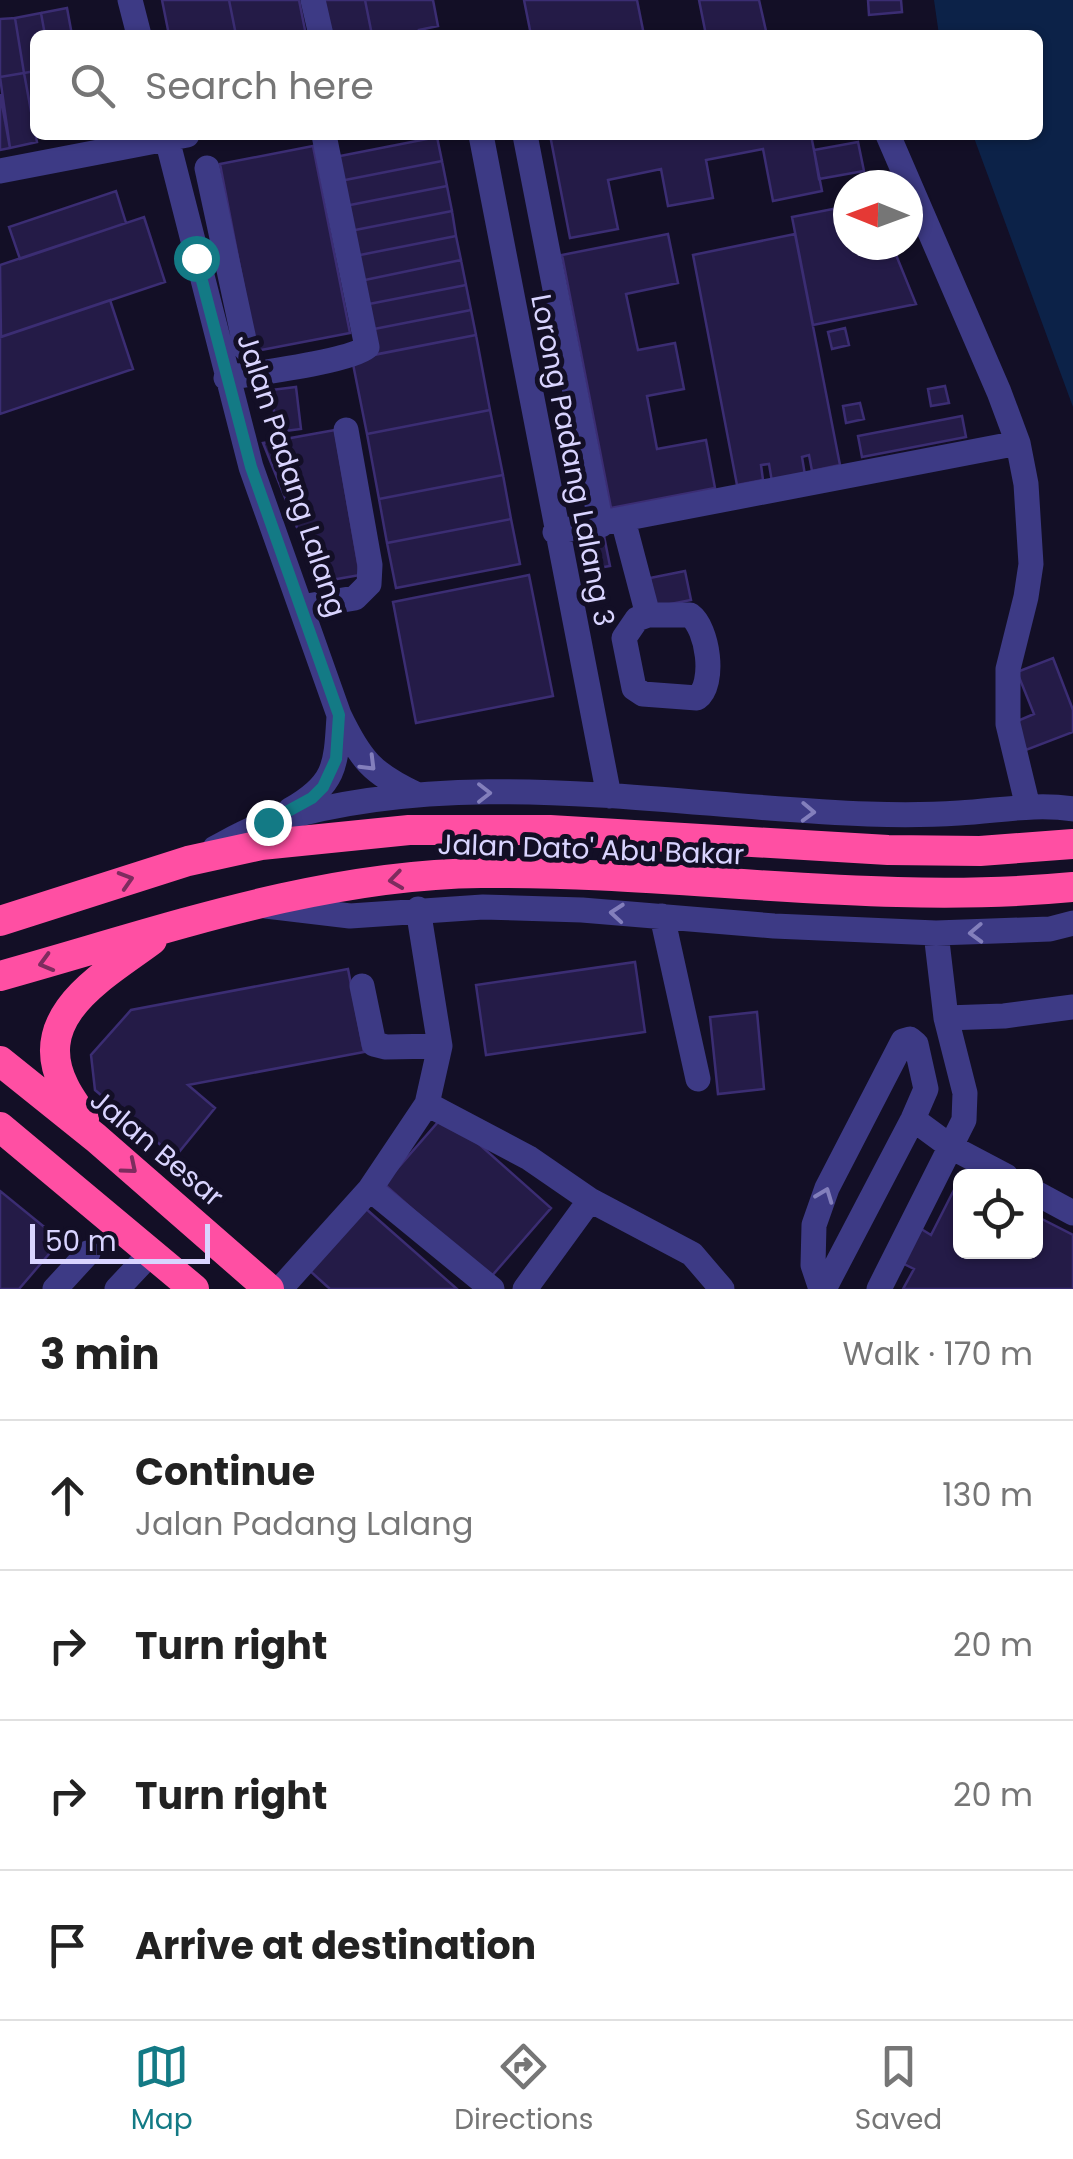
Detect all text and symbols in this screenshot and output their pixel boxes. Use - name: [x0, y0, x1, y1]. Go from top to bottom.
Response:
- search box: [30, 30, 1043, 140]
- icon: search: [65, 58, 120, 113]
- text: Search here: [145, 59, 374, 112]
- north arrow: [833, 170, 923, 260]
- route start: [174, 236, 220, 282]
- street label: Lorong Padang Lalang 3: [521, 291, 624, 630]
- street label: Jalan Padang Lalang: [227, 328, 356, 622]
- one-way arrow: [357, 752, 375, 770]
- one-way arrow: [476, 782, 492, 804]
- route end: [246, 800, 292, 846]
- one-way arrow: [801, 801, 817, 822]
- street label: Jalan Dato' Abu Bakar: [437, 825, 745, 874]
- one-way arrow: [387, 868, 404, 889]
- one-way arrow: [116, 871, 133, 891]
- one-way arrow: [609, 902, 625, 924]
- one-way arrow: [968, 922, 984, 943]
- one-way arrow: [38, 951, 55, 972]
- street label: Jalan Besar: [82, 1081, 232, 1216]
- one-way arrow: [118, 1155, 136, 1173]
- map controls: [953, 1169, 1043, 1259]
- button: locate: [953, 1169, 1043, 1259]
- one-way arrow: [813, 1187, 833, 1205]
- scale bar: [30, 1219, 210, 1264]
- text: 50 m: [45, 1222, 116, 1261]
- text: 3 min: [40, 1325, 160, 1384]
- text: Walk · 170 m: [843, 1331, 1033, 1376]
- text: Continue: [135, 1445, 315, 1498]
- icon: ahead: [40, 1468, 95, 1523]
- text: 130 m: [942, 1472, 1033, 1517]
- text: Jalan Padang Lalang: [135, 1501, 473, 1546]
- icon: right: [40, 1618, 95, 1673]
- text: Turn right: [135, 1619, 327, 1672]
- text: 20 m: [953, 1622, 1033, 1667]
- icon: right: [40, 1768, 95, 1823]
- text: Turn right: [135, 1769, 327, 1822]
- text: 20 m: [953, 1772, 1033, 1817]
- icon: arrive: [40, 1918, 95, 1973]
- text: Arrive at destination: [135, 1919, 536, 1972]
- tab: Map: [131, 2039, 193, 2141]
- tab: Directions: [454, 2039, 593, 2141]
- tab: Saved: [855, 2039, 942, 2141]

